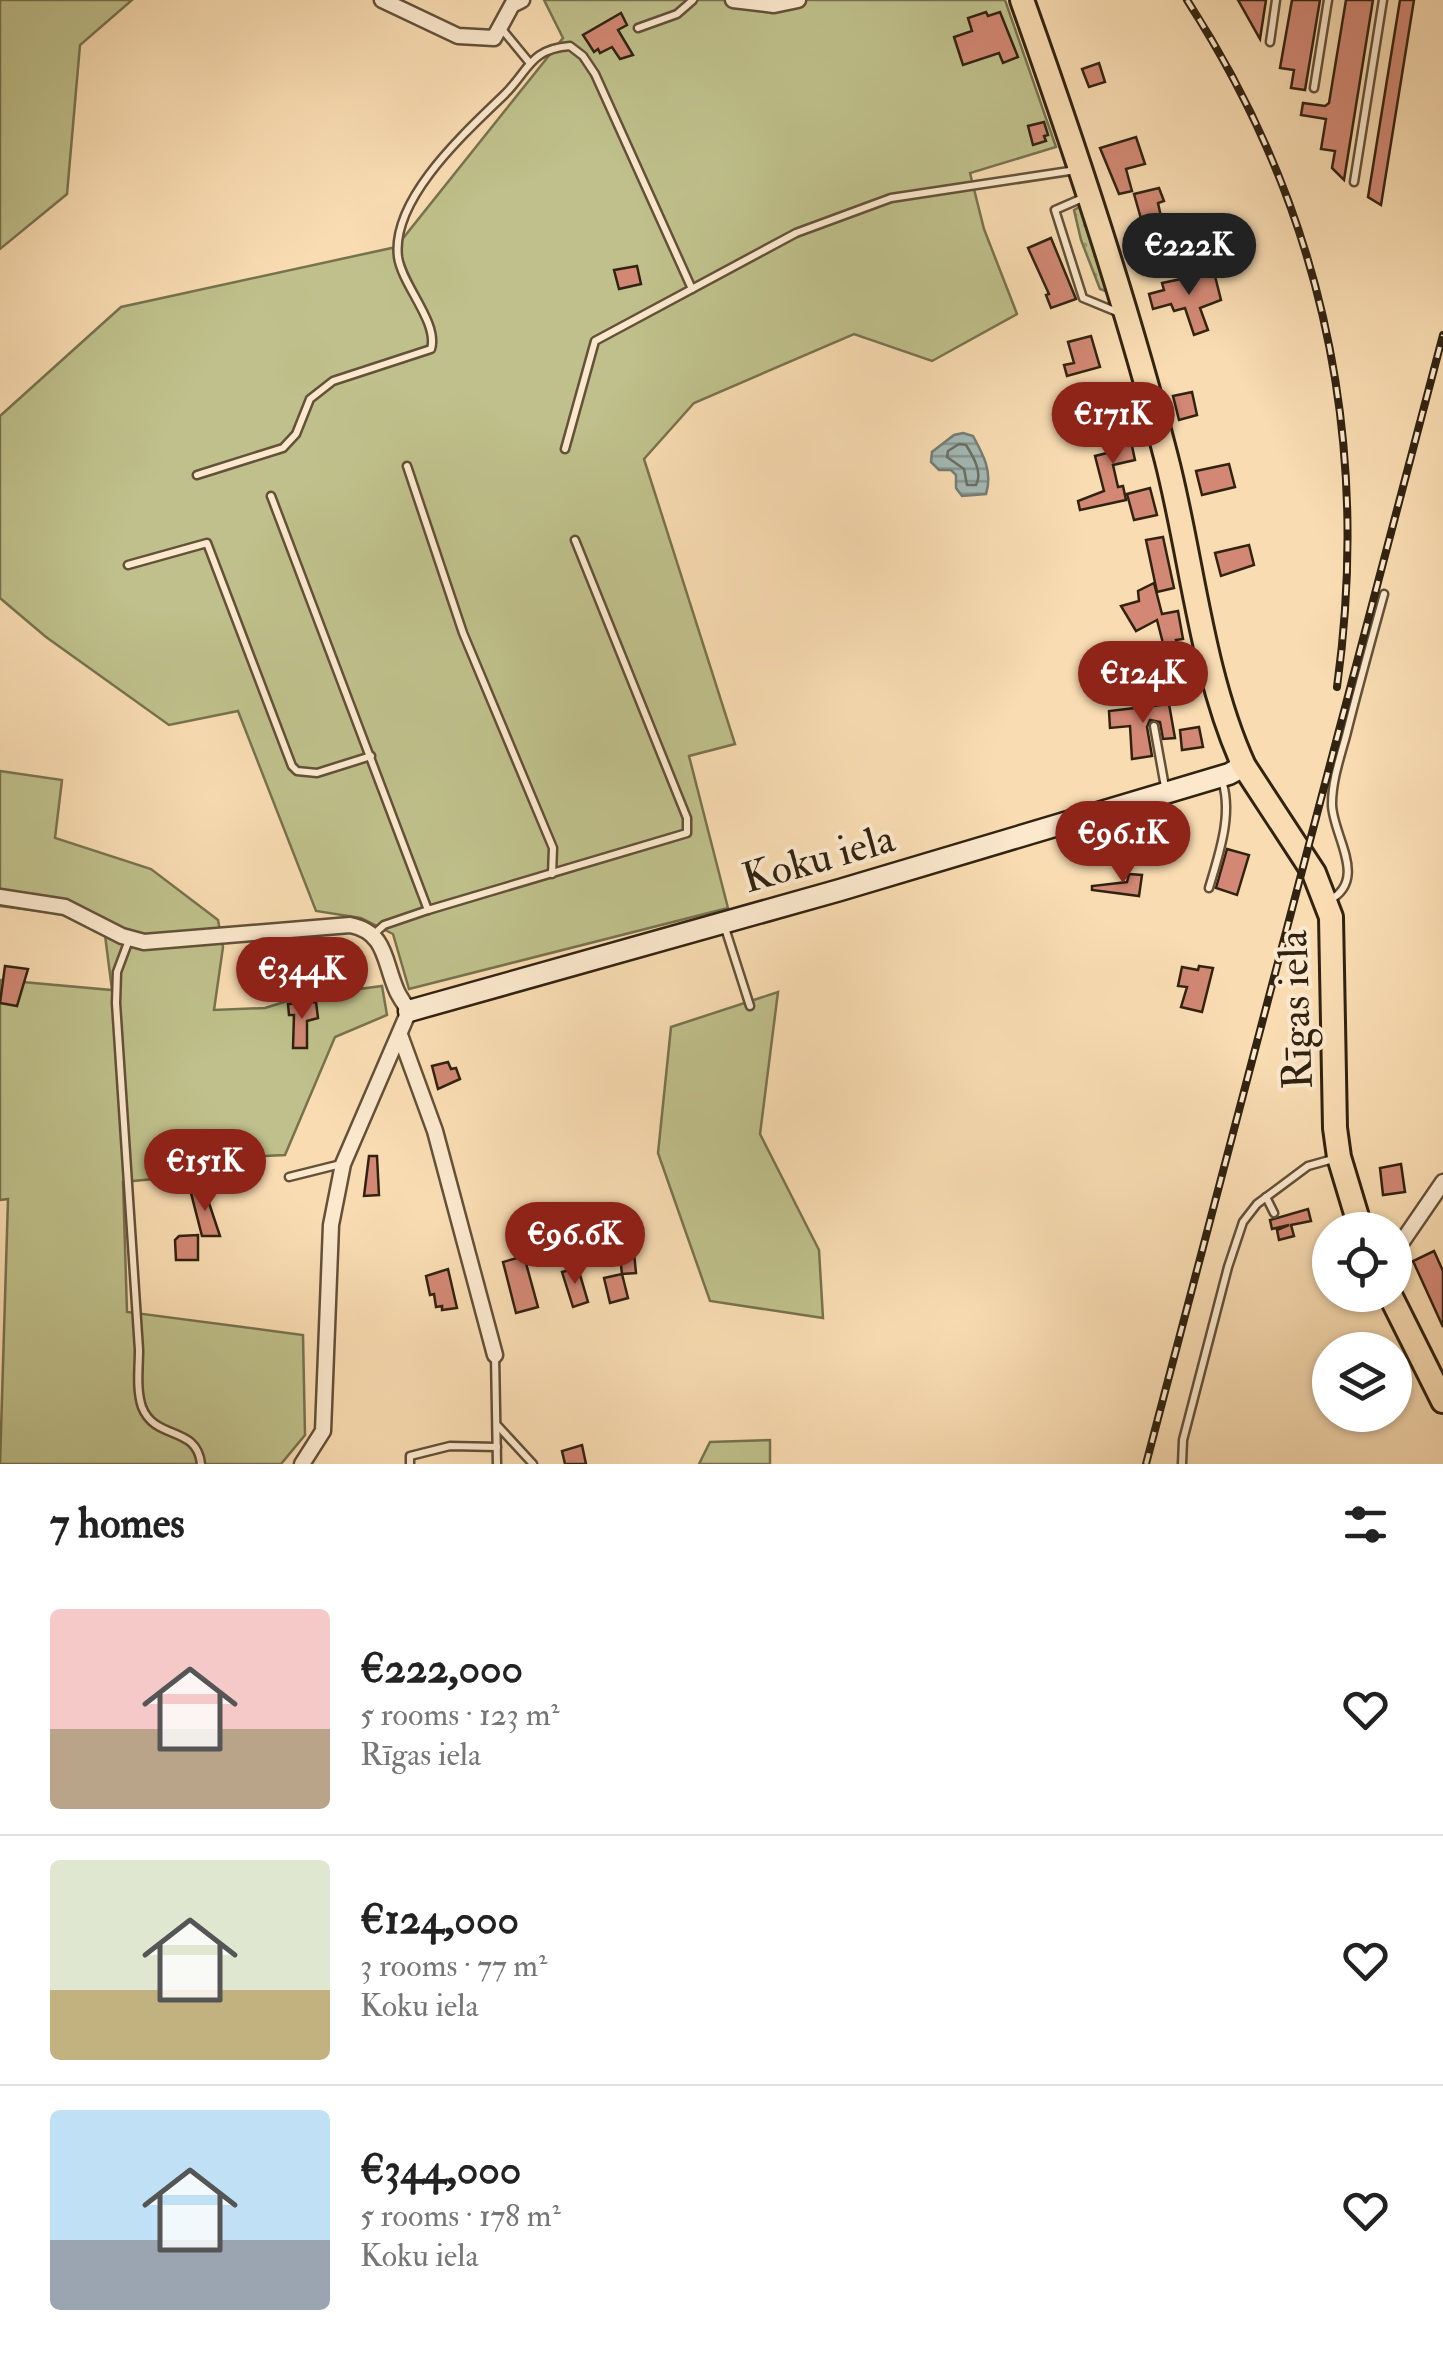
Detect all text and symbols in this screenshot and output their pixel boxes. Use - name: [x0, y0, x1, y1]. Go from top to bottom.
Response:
- pin: €222K: [1119, 213, 1259, 298]
- text: €222K: [1144, 225, 1234, 265]
- pin: €171K: [1043, 382, 1183, 467]
- text: €171K: [1074, 394, 1152, 434]
- pin: €124K: [1073, 641, 1213, 726]
- text: €124K: [1100, 653, 1186, 693]
- pin: €96.1K: [1042, 801, 1204, 886]
- street label: Koku iela: [737, 812, 901, 905]
- text: €96.1K: [1077, 813, 1169, 853]
- street label: Rīgas iela: [1267, 929, 1325, 1090]
- pin: €344K: [232, 937, 372, 1022]
- text: €344K: [258, 949, 346, 989]
- pin: €151K: [135, 1129, 275, 1214]
- text: €151K: [166, 1141, 244, 1181]
- pin: €96.6K: [494, 1202, 656, 1287]
- map controls: [1312, 1212, 1412, 1432]
- button: locate: [1312, 1212, 1412, 1312]
- text: €96.6K: [527, 1214, 623, 1254]
- button: layers: [1312, 1332, 1412, 1432]
- icon: filters: [1338, 1497, 1393, 1552]
- text: 7 homes: [50, 1498, 185, 1550]
- text: €222,000: [360, 1643, 523, 1695]
- icon: home: [130, 1649, 250, 1769]
- icon: heart: [1338, 1682, 1393, 1737]
- text: 5 rooms · 123 m²: [360, 1695, 559, 1735]
- text: Rīgas iela: [360, 1735, 481, 1775]
- text: €124,000: [360, 1894, 519, 1946]
- icon: home: [130, 1900, 250, 2020]
- icon: heart: [1338, 1933, 1393, 1988]
- text: 3 rooms · 77 m²: [360, 1946, 547, 1986]
- text: Koku iela: [360, 1986, 479, 2026]
- text: €344,000: [360, 2144, 521, 2196]
- icon: home: [130, 2150, 250, 2270]
- icon: heart: [1338, 2183, 1393, 2238]
- text: 5 rooms · 178 m²: [360, 2196, 561, 2236]
- text: Koku iela: [360, 2236, 479, 2276]

